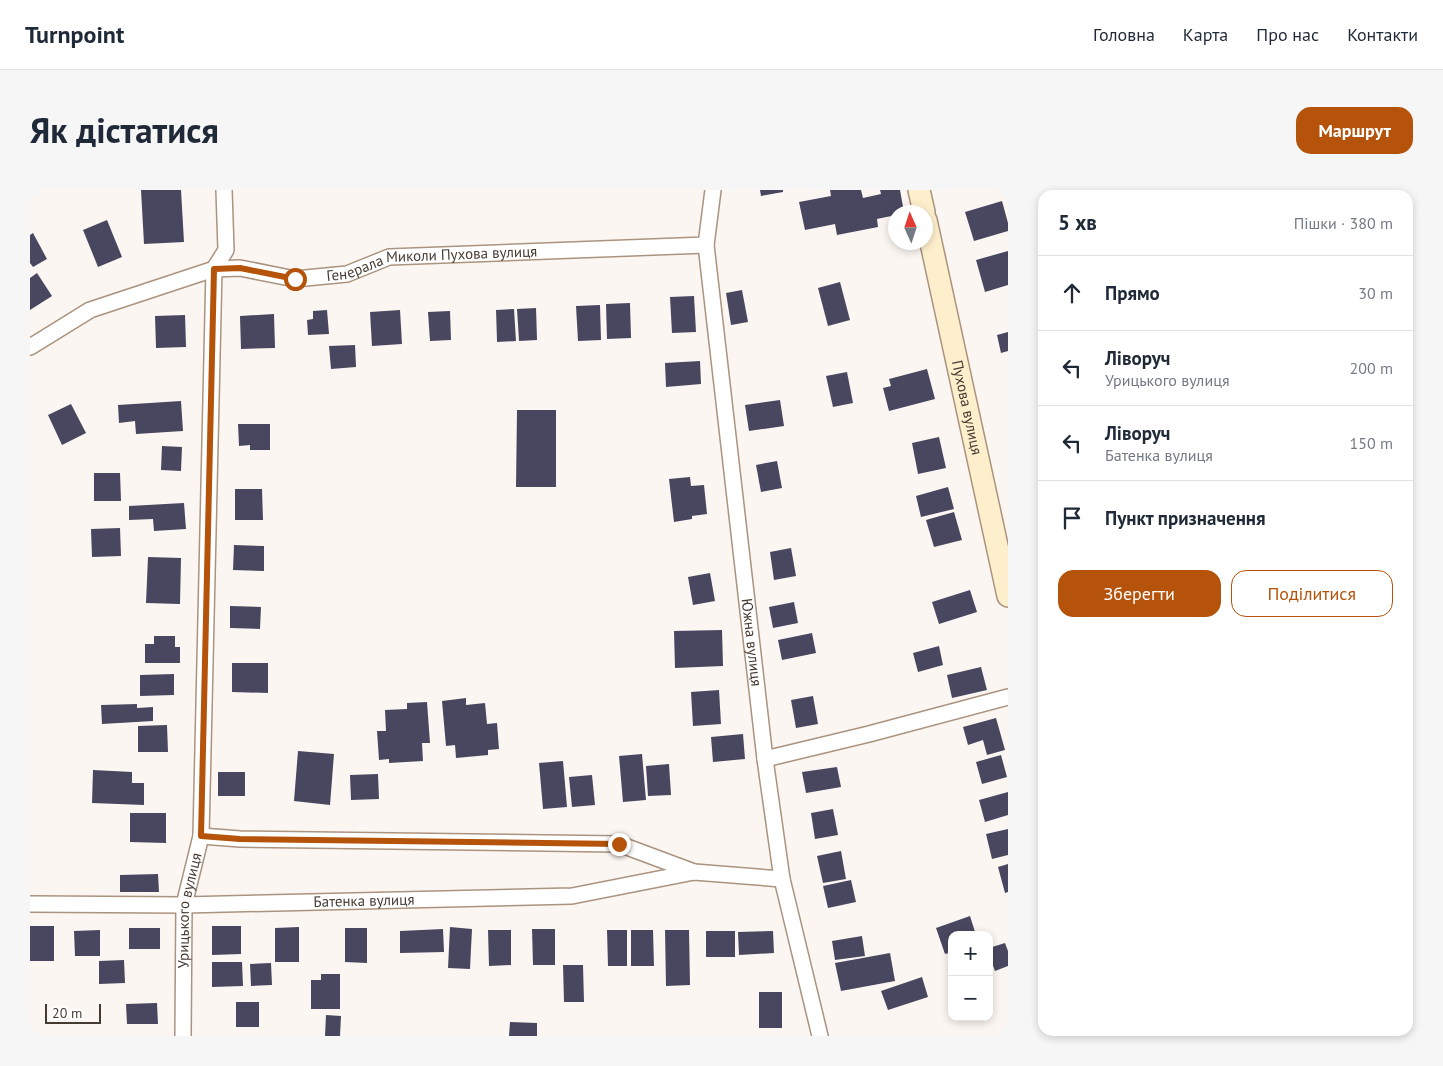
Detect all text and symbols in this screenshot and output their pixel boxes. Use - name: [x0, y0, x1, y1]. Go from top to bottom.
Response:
- text: Turnpoint: [25, 19, 124, 50]
- text: Головна: [1093, 23, 1155, 46]
- text: Карта: [1183, 23, 1228, 46]
- text: Про нас: [1256, 23, 1319, 46]
- text: Контакти: [1347, 23, 1418, 46]
- text: Як дістатися: [30, 107, 219, 153]
- button: Маршрут: [1296, 107, 1413, 154]
- north arrow: [888, 205, 933, 250]
- text: 5 хв: [1058, 209, 1097, 236]
- text: Пішки · 380 m: [1294, 213, 1393, 233]
- street label: Генерала Миколи Пухова вулиця: [326, 241, 538, 285]
- route start: [284, 268, 307, 291]
- icon: ahead: [1058, 279, 1086, 307]
- text: Прямо: [1105, 281, 1160, 305]
- text: 30 m: [1358, 283, 1393, 303]
- text: Ліворуч: [1105, 346, 1170, 370]
- icon: left: [1058, 354, 1086, 382]
- street label: Пухова вулиця: [948, 358, 987, 457]
- text: 200 m: [1350, 358, 1393, 378]
- text: Урицького вулиця: [1105, 370, 1230, 390]
- text: Ліворуч: [1105, 421, 1170, 445]
- icon: left: [1058, 429, 1086, 457]
- text: 150 m: [1350, 433, 1393, 453]
- text: Батенка вулиця: [1105, 445, 1213, 465]
- icon: arrive: [1058, 504, 1086, 532]
- text: Пункт призначення: [1105, 506, 1266, 530]
- button: Зберегти: [1058, 570, 1221, 617]
- button: Поділитися: [1231, 570, 1393, 617]
- street label: Южна вулиця: [738, 597, 767, 687]
- route end: [608, 833, 631, 856]
- street label: Урицького вулиця: [174, 851, 206, 969]
- street label: Батенка вулиця: [313, 890, 415, 911]
- map controls: [948, 931, 993, 1021]
- button: +: [948, 931, 993, 976]
- button: −: [948, 976, 993, 1021]
- scale bar: [45, 1001, 101, 1024]
- text: 20 m: [52, 1004, 82, 1022]

